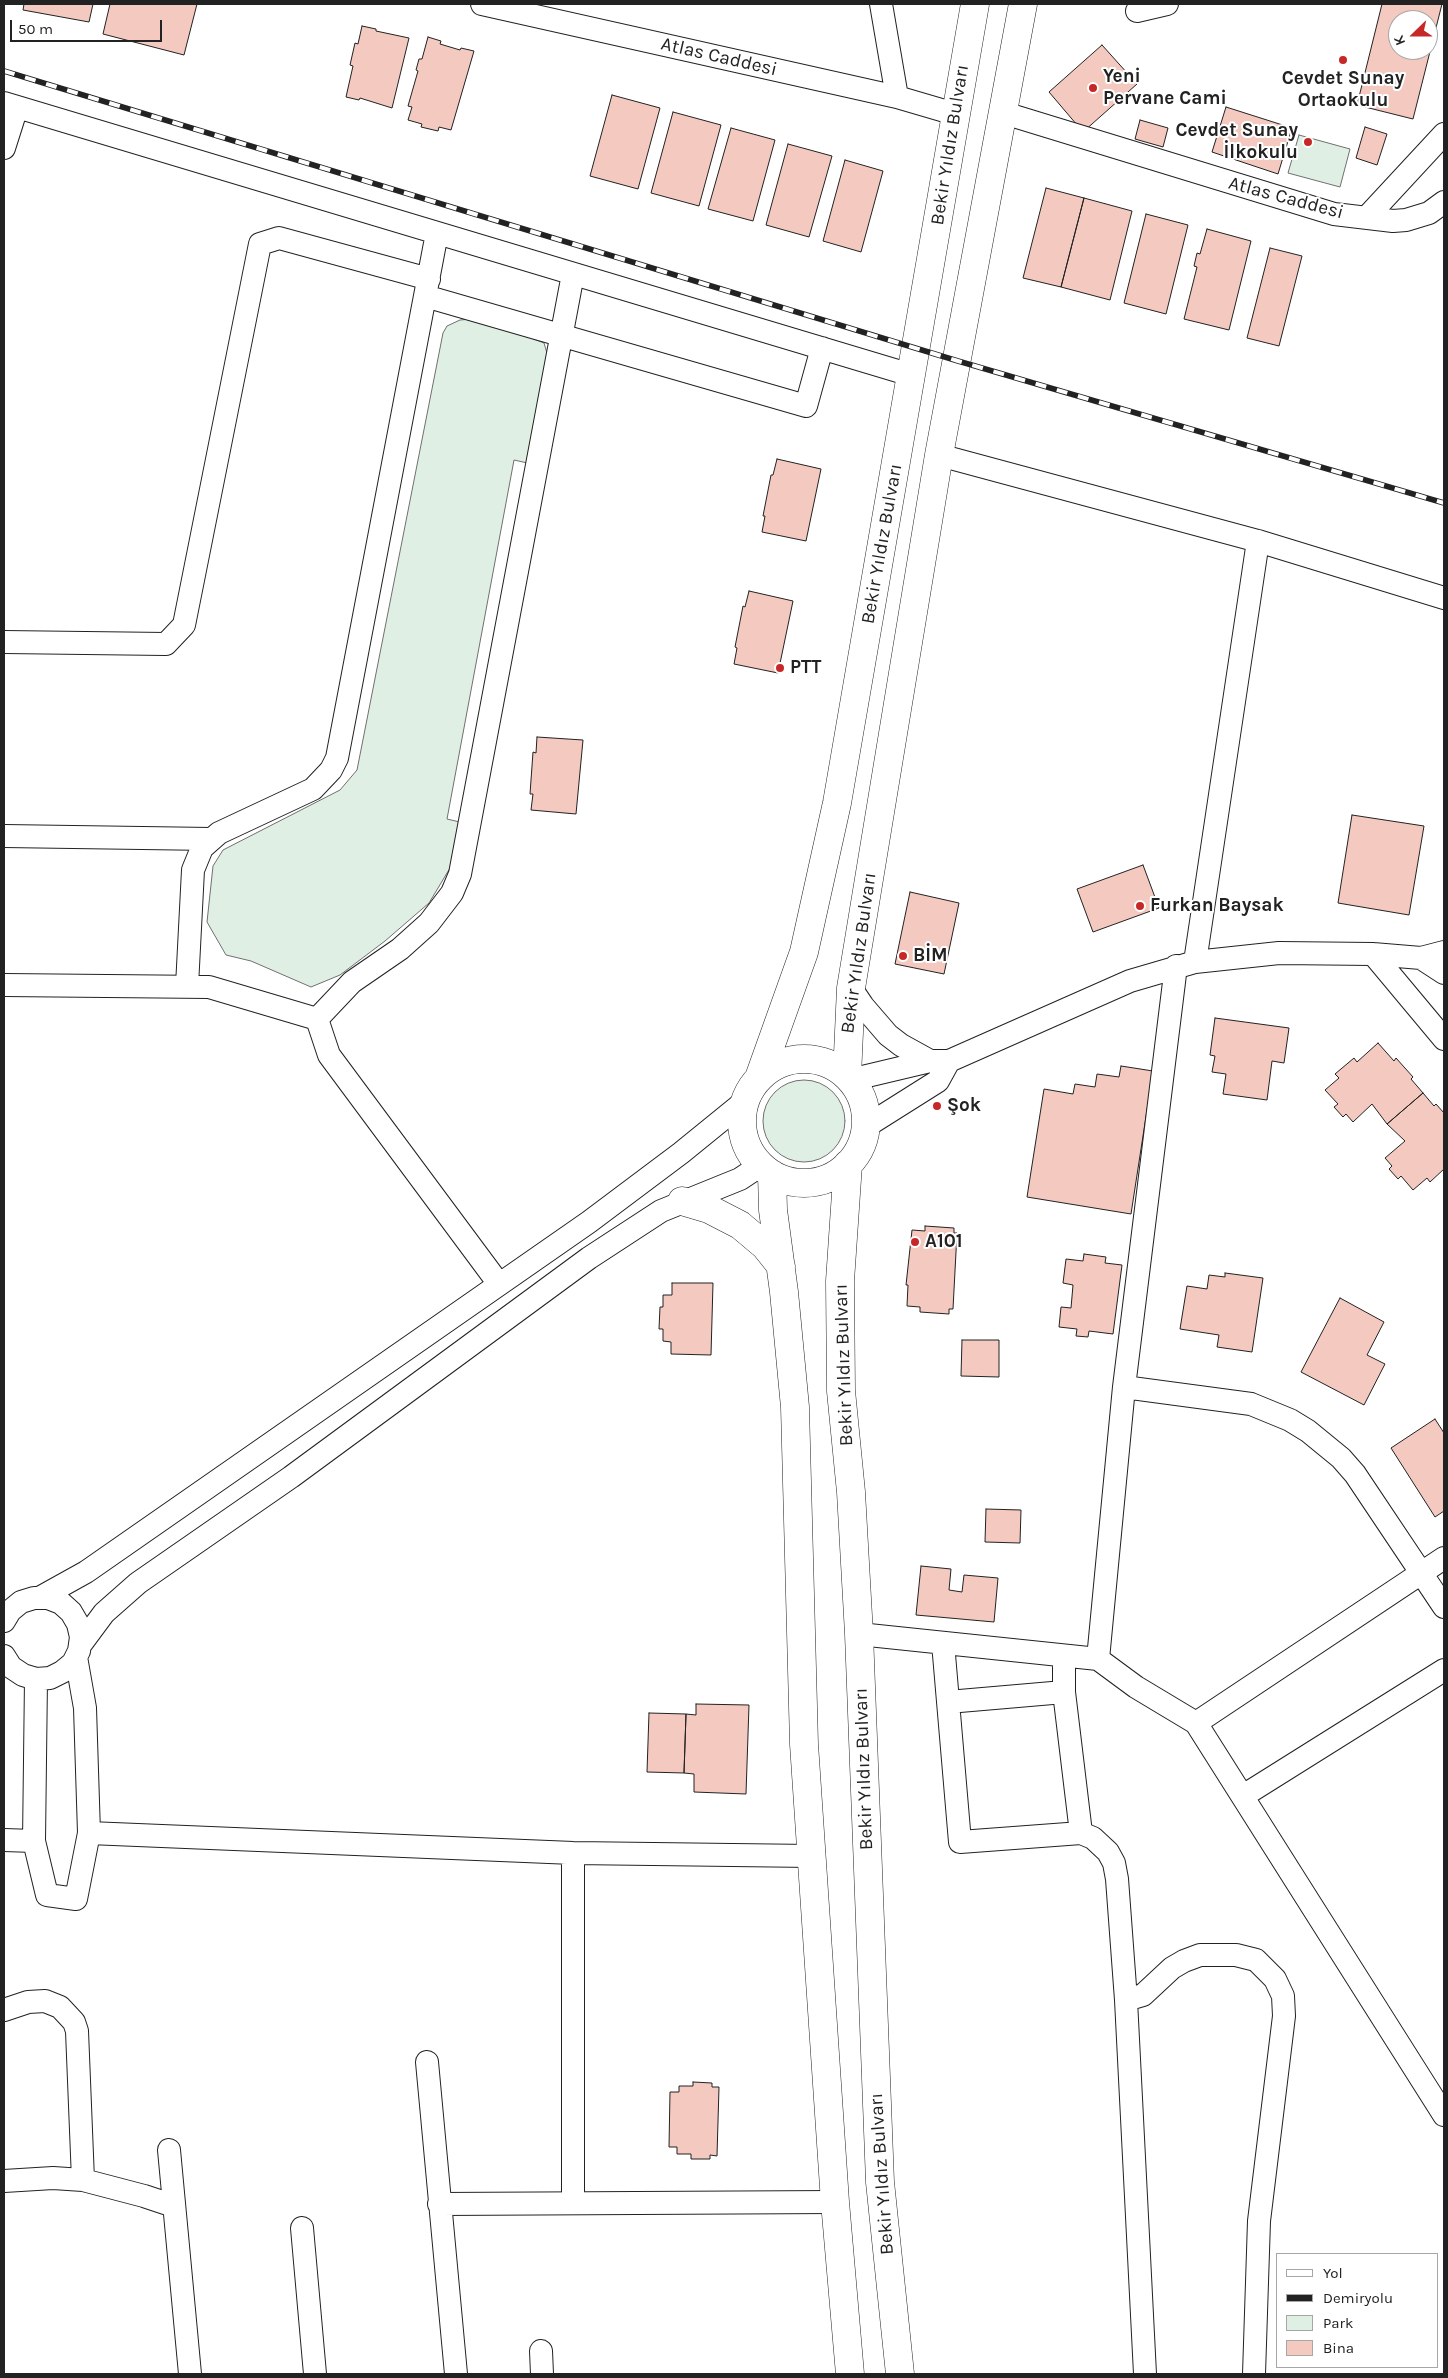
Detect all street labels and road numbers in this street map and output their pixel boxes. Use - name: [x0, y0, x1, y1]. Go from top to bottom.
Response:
- street label: Atlas Caddesi: [659, 33, 779, 81]
- street label: Bekir Yıldız Bulvarı: [926, 63, 974, 227]
- street label: Atlas Caddesi: [1226, 172, 1346, 224]
- street label: Bekir Yıldız Bulvarı: [857, 462, 907, 626]
- street label: Bekir Yıldız Bulvarı: [836, 871, 882, 1035]
- street label: Bekir Yıldız Bulvarı: [830, 1283, 858, 1447]
- street label: Bekir Yıldız Bulvarı: [850, 1687, 878, 1851]
- street label: Bekir Yıldız Bulvarı: [865, 2092, 899, 2256]

